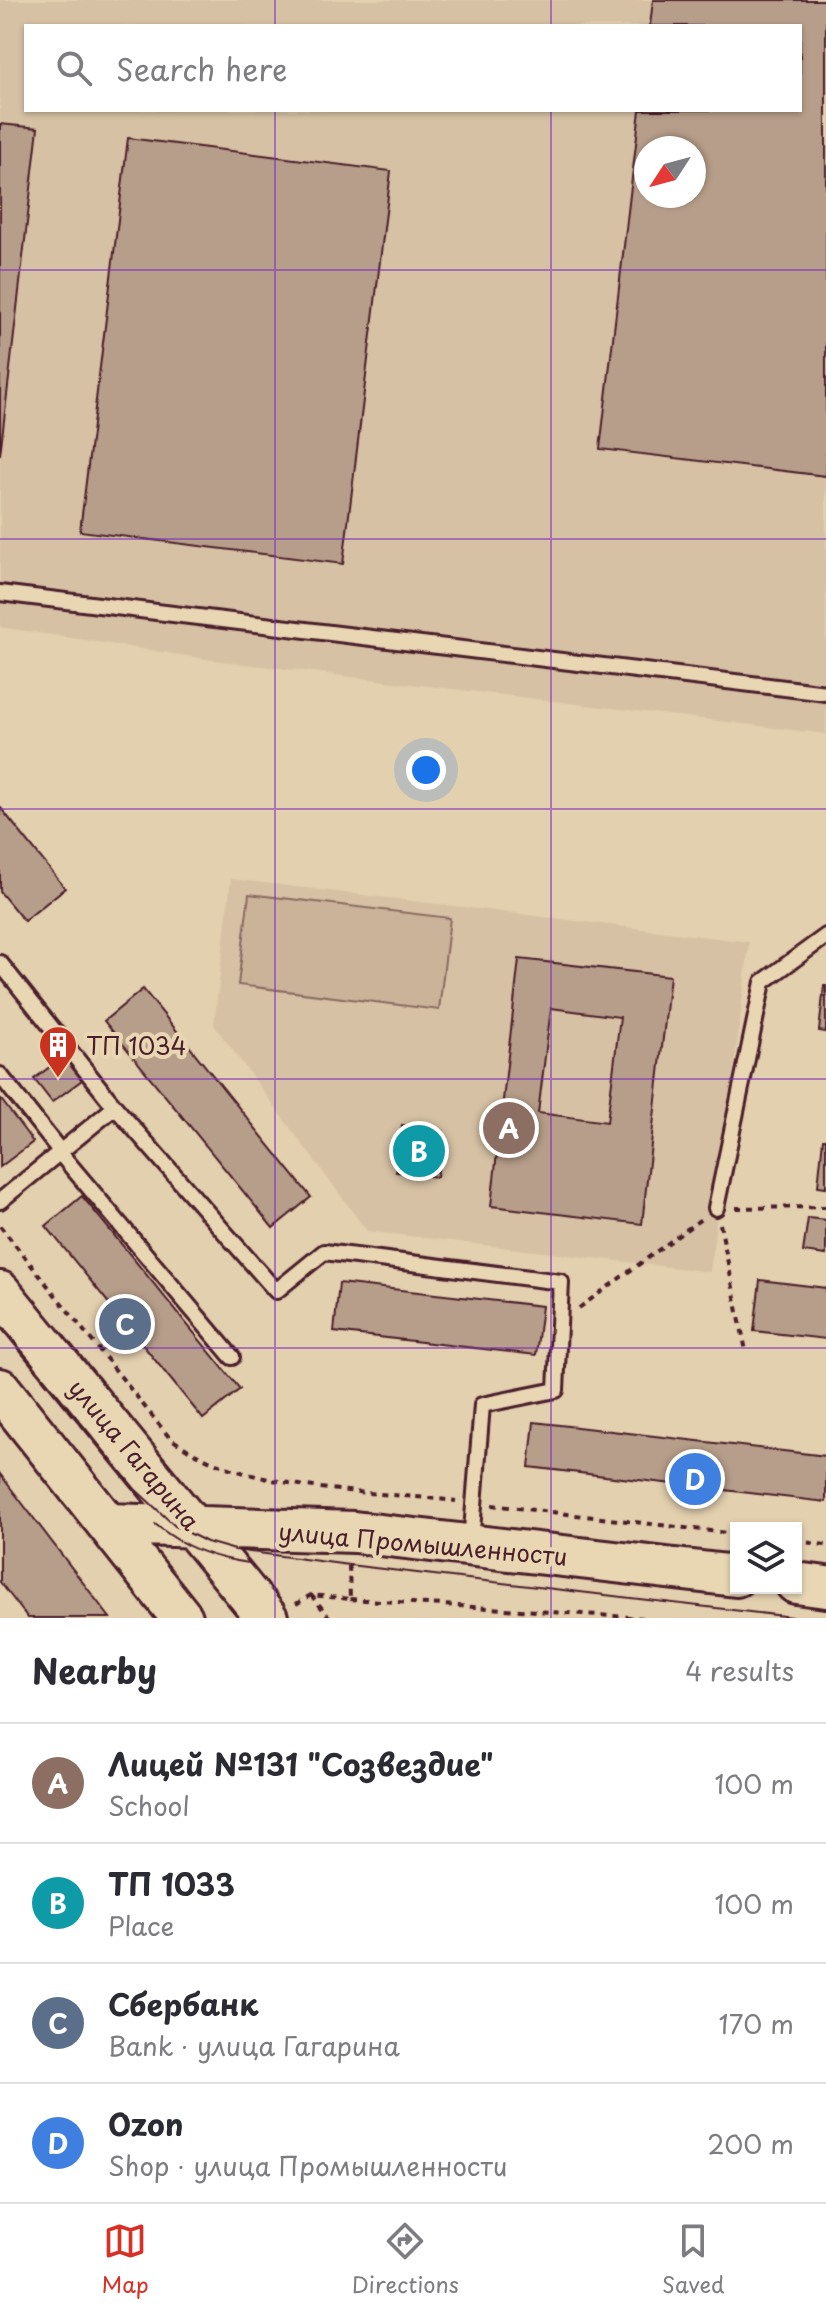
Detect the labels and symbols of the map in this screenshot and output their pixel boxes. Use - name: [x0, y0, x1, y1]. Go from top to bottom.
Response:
- north arrow: [634, 136, 706, 208]
- your location: [406, 750, 446, 790]
- building icon: ТП 1034: [37, 1024, 79, 1079]
- place label: ТП 1034: [86, 1027, 186, 1063]
- pin: A: [483, 1098, 535, 1158]
- pin: B: [393, 1121, 445, 1181]
- pin: C: [99, 1294, 151, 1354]
- street label: улица Гагарина: [61, 1371, 209, 1537]
- pin: D: [669, 1449, 721, 1509]
- street label: улица Промышленности: [277, 1512, 569, 1574]

